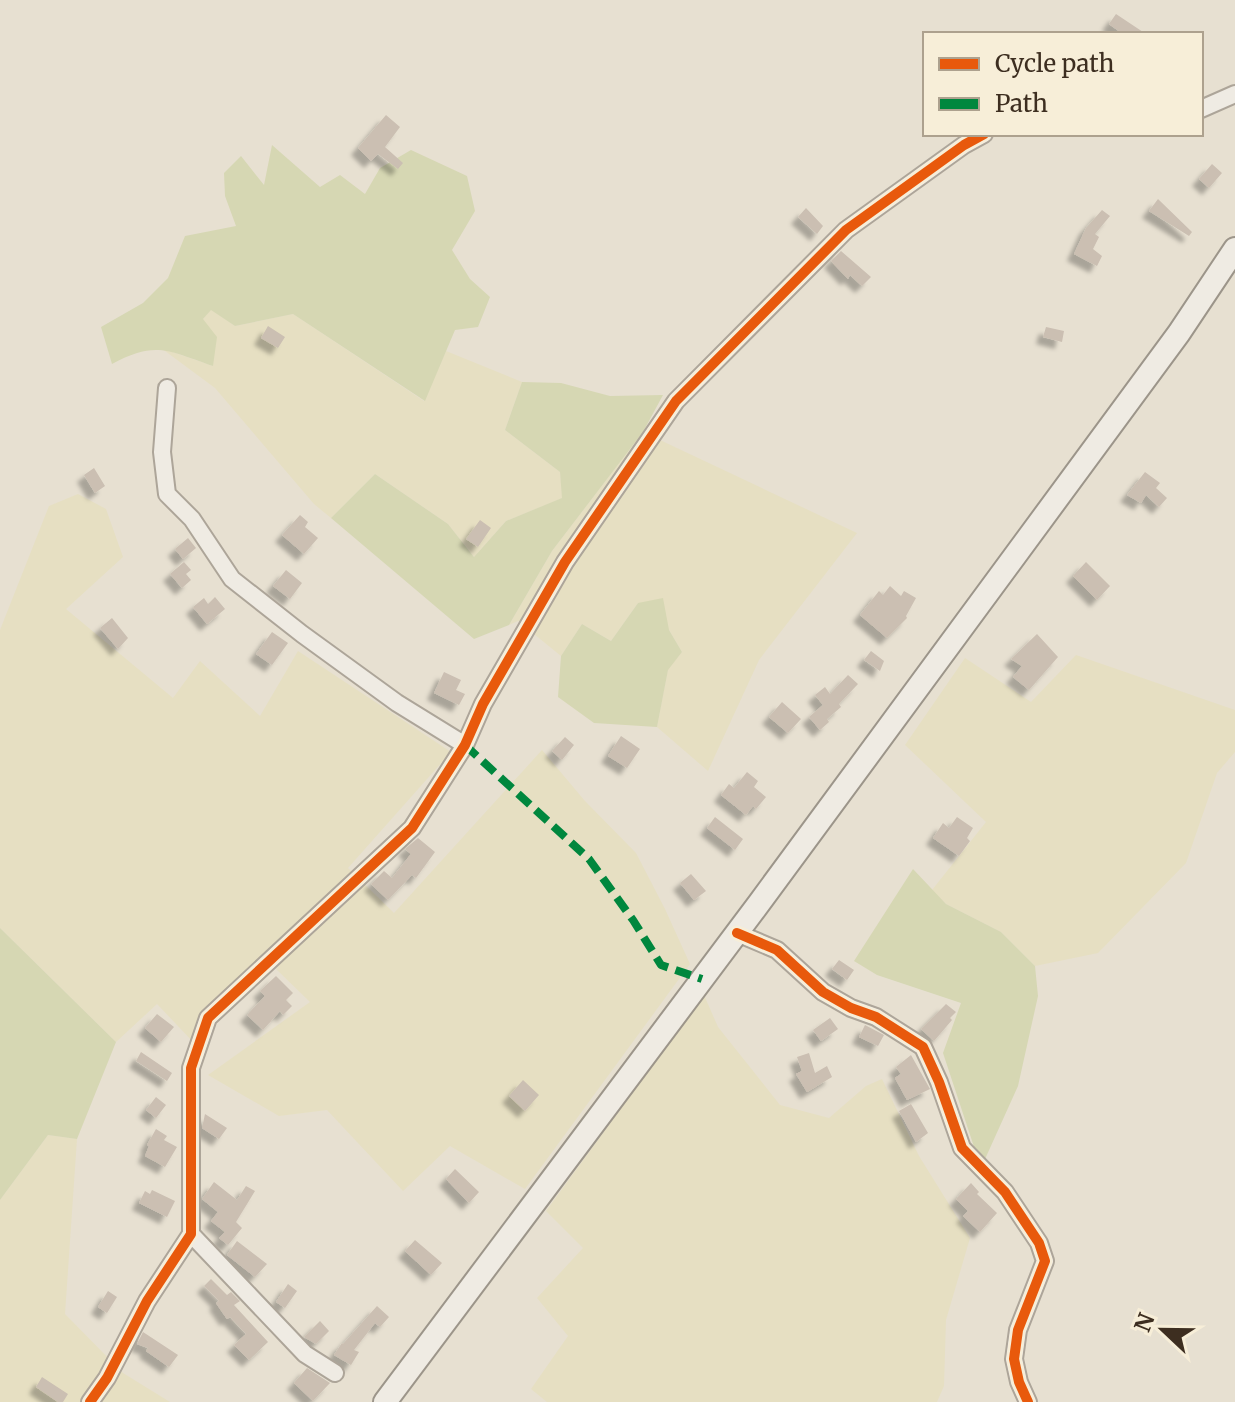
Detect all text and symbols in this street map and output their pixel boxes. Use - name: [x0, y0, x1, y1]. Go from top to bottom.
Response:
- legend: [923, 32, 1203, 136]
- text: Cycle path: [995, 48, 1114, 79]
- text: Path: [995, 88, 1048, 119]
- north arrow: [1123, 1290, 1203, 1370]
- text: N: [1128, 1309, 1161, 1336]

